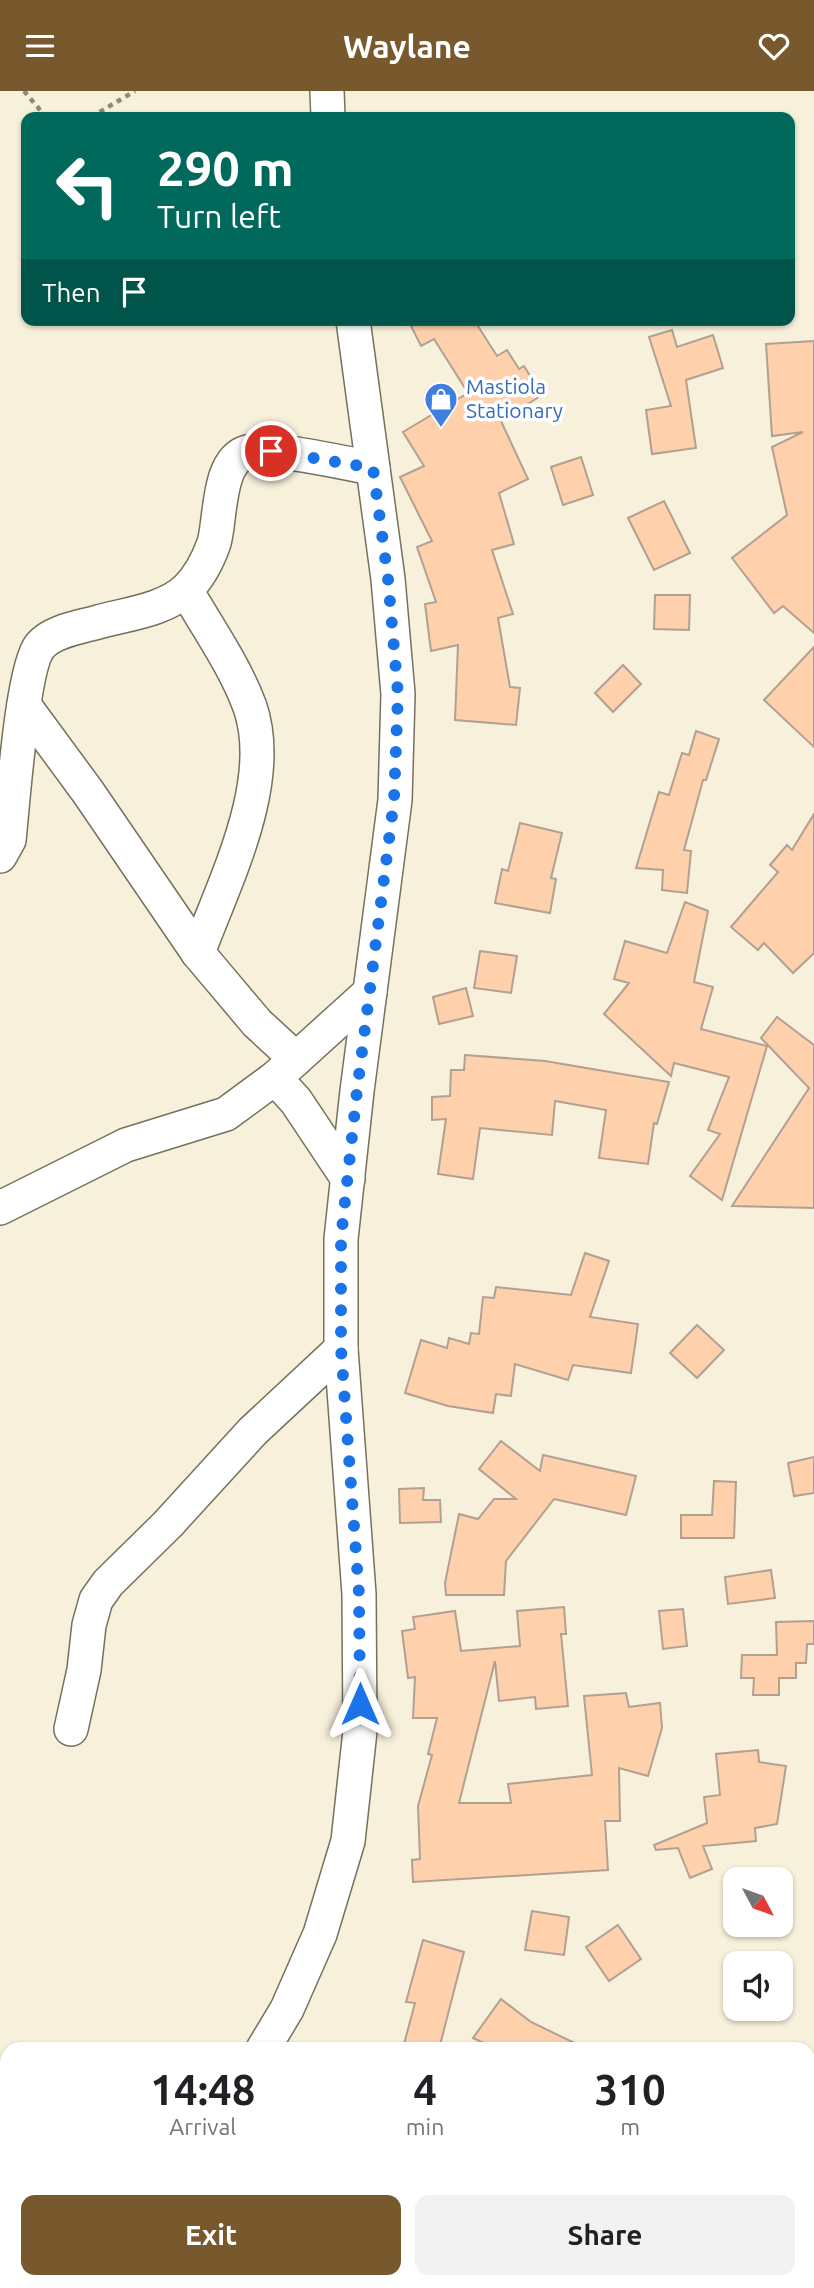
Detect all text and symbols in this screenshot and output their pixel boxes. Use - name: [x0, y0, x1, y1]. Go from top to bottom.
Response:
- icon: menu: [21, 27, 59, 65]
- icon: heart: [755, 27, 793, 65]
- text: Waylane: [343, 28, 471, 64]
- icon: left: [42, 140, 133, 231]
- text: 290 m: [157, 140, 294, 195]
- text: Turn left: [157, 198, 281, 234]
- icon: arrive: [115, 273, 153, 311]
- text: Then: [42, 278, 101, 307]
- place label: Mastiola Stationary: [466, 374, 563, 422]
- shop icon: Mastiola Stationary: [422, 380, 460, 429]
- pin: [241, 421, 301, 481]
- icon: arrive: [252, 432, 290, 470]
- position arrow: [323, 1667, 397, 1741]
- north arrow: [723, 1867, 793, 1937]
- map controls: [723, 1867, 793, 2021]
- button: sound: [723, 1951, 793, 2021]
- text: 14:48: [150, 2066, 255, 2113]
- text: 4: [413, 2066, 437, 2113]
- text: 310: [595, 2066, 666, 2113]
- text: Arrival: [169, 2114, 236, 2139]
- text: min: [406, 2114, 444, 2139]
- text: m: [620, 2114, 640, 2139]
- button: Exit: [21, 2195, 401, 2275]
- button: Share: [415, 2195, 795, 2275]

